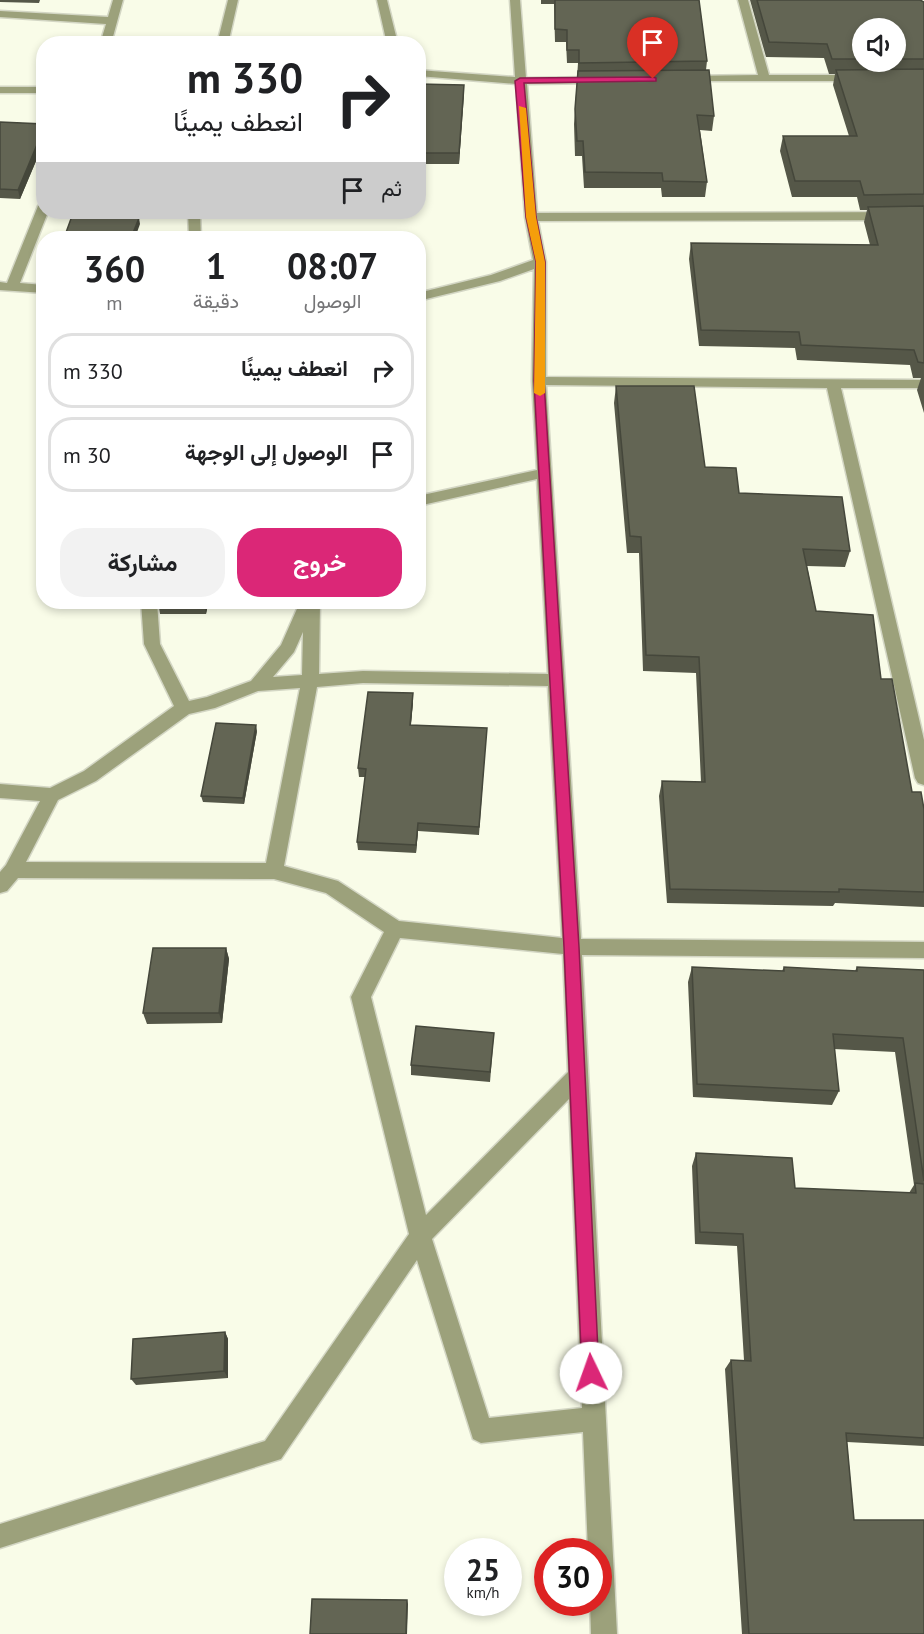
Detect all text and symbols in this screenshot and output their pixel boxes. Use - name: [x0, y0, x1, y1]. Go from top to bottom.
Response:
- pin: [627, 17, 678, 79]
- map controls: [852, 18, 906, 72]
- button: sound: [852, 18, 906, 72]
- icon: arrive: [636, 26, 669, 59]
- text: 330 m: [187, 50, 303, 105]
- icon: right: [324, 60, 402, 138]
- text: انعطف يمينًا: [173, 104, 303, 138]
- icon: arrive: [336, 174, 369, 207]
- text: ثم: [381, 174, 402, 202]
- text: 1: [206, 242, 226, 289]
- text: 08:07: [287, 242, 378, 289]
- text: 360: [84, 245, 145, 292]
- text: دقيقة: [193, 288, 239, 314]
- text: الوصول: [304, 288, 361, 314]
- text: m: [106, 290, 123, 316]
- text: انعطف يمينًا: [241, 354, 348, 382]
- icon: right: [366, 354, 399, 387]
- text: 330 m: [63, 357, 123, 385]
- text: الوصول إلى الوجهة: [185, 438, 348, 466]
- icon: arrive: [366, 438, 399, 471]
- text: 30 m: [63, 441, 111, 469]
- button: مشاركة: [60, 528, 225, 597]
- button: خروج: [237, 528, 402, 597]
- position arrow: [559, 1341, 623, 1405]
- speed limit sign: 30: [534, 1538, 612, 1616]
- text: 25: [466, 1550, 500, 1589]
- text: km/h: [467, 1583, 499, 1602]

